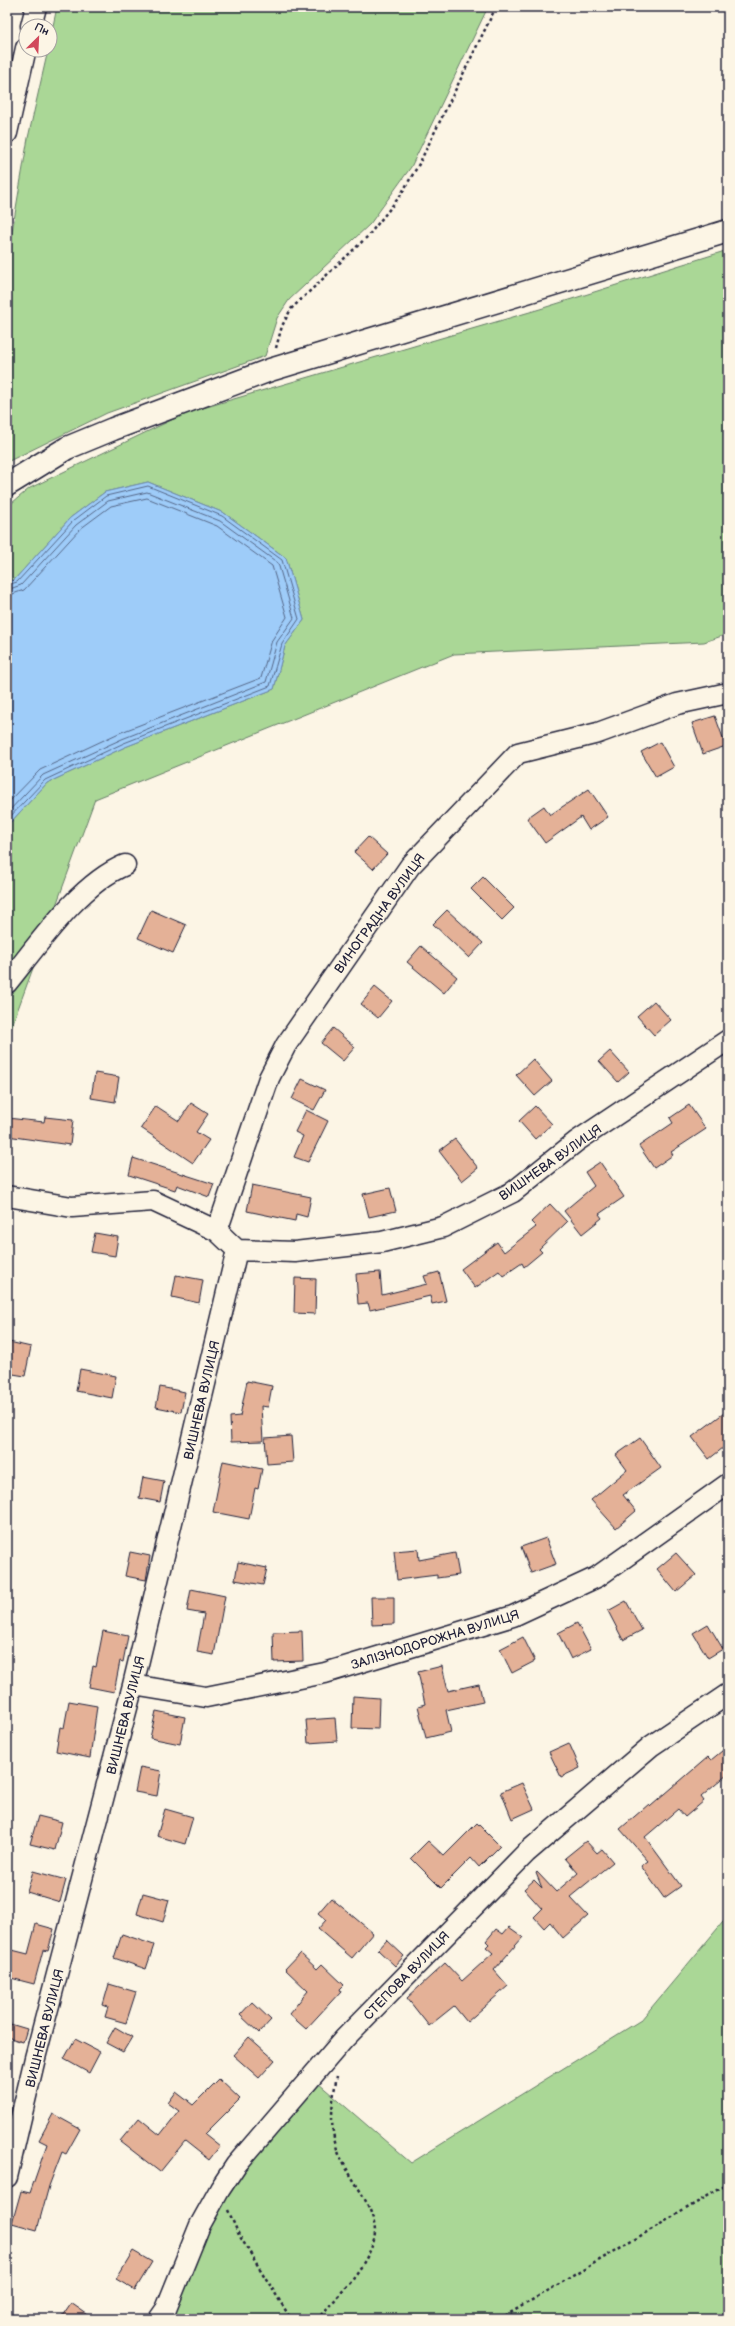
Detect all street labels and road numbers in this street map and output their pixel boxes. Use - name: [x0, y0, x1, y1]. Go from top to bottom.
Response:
- street label: ВИНОГРАДНА ВУЛИЦЯ: [331, 851, 429, 977]
- street label: ВИШНЕВА ВУЛИЦЯ: [496, 1121, 605, 1204]
- street label: ВИШНЕВА ВУЛИЦЯ: [180, 1339, 223, 1461]
- street label: ЗАЛІЗНОДОРОЖНА ВУЛИЦЯ: [349, 1607, 521, 1673]
- street label: ВИШНЕВА ВУЛИЦЯ: [103, 1654, 148, 1776]
- street label: СТЕПОВА ВУЛИЦЯ: [360, 1928, 453, 2023]
- street label: ВИШНЕВА ВУЛИЦЯ: [22, 1967, 67, 2089]

